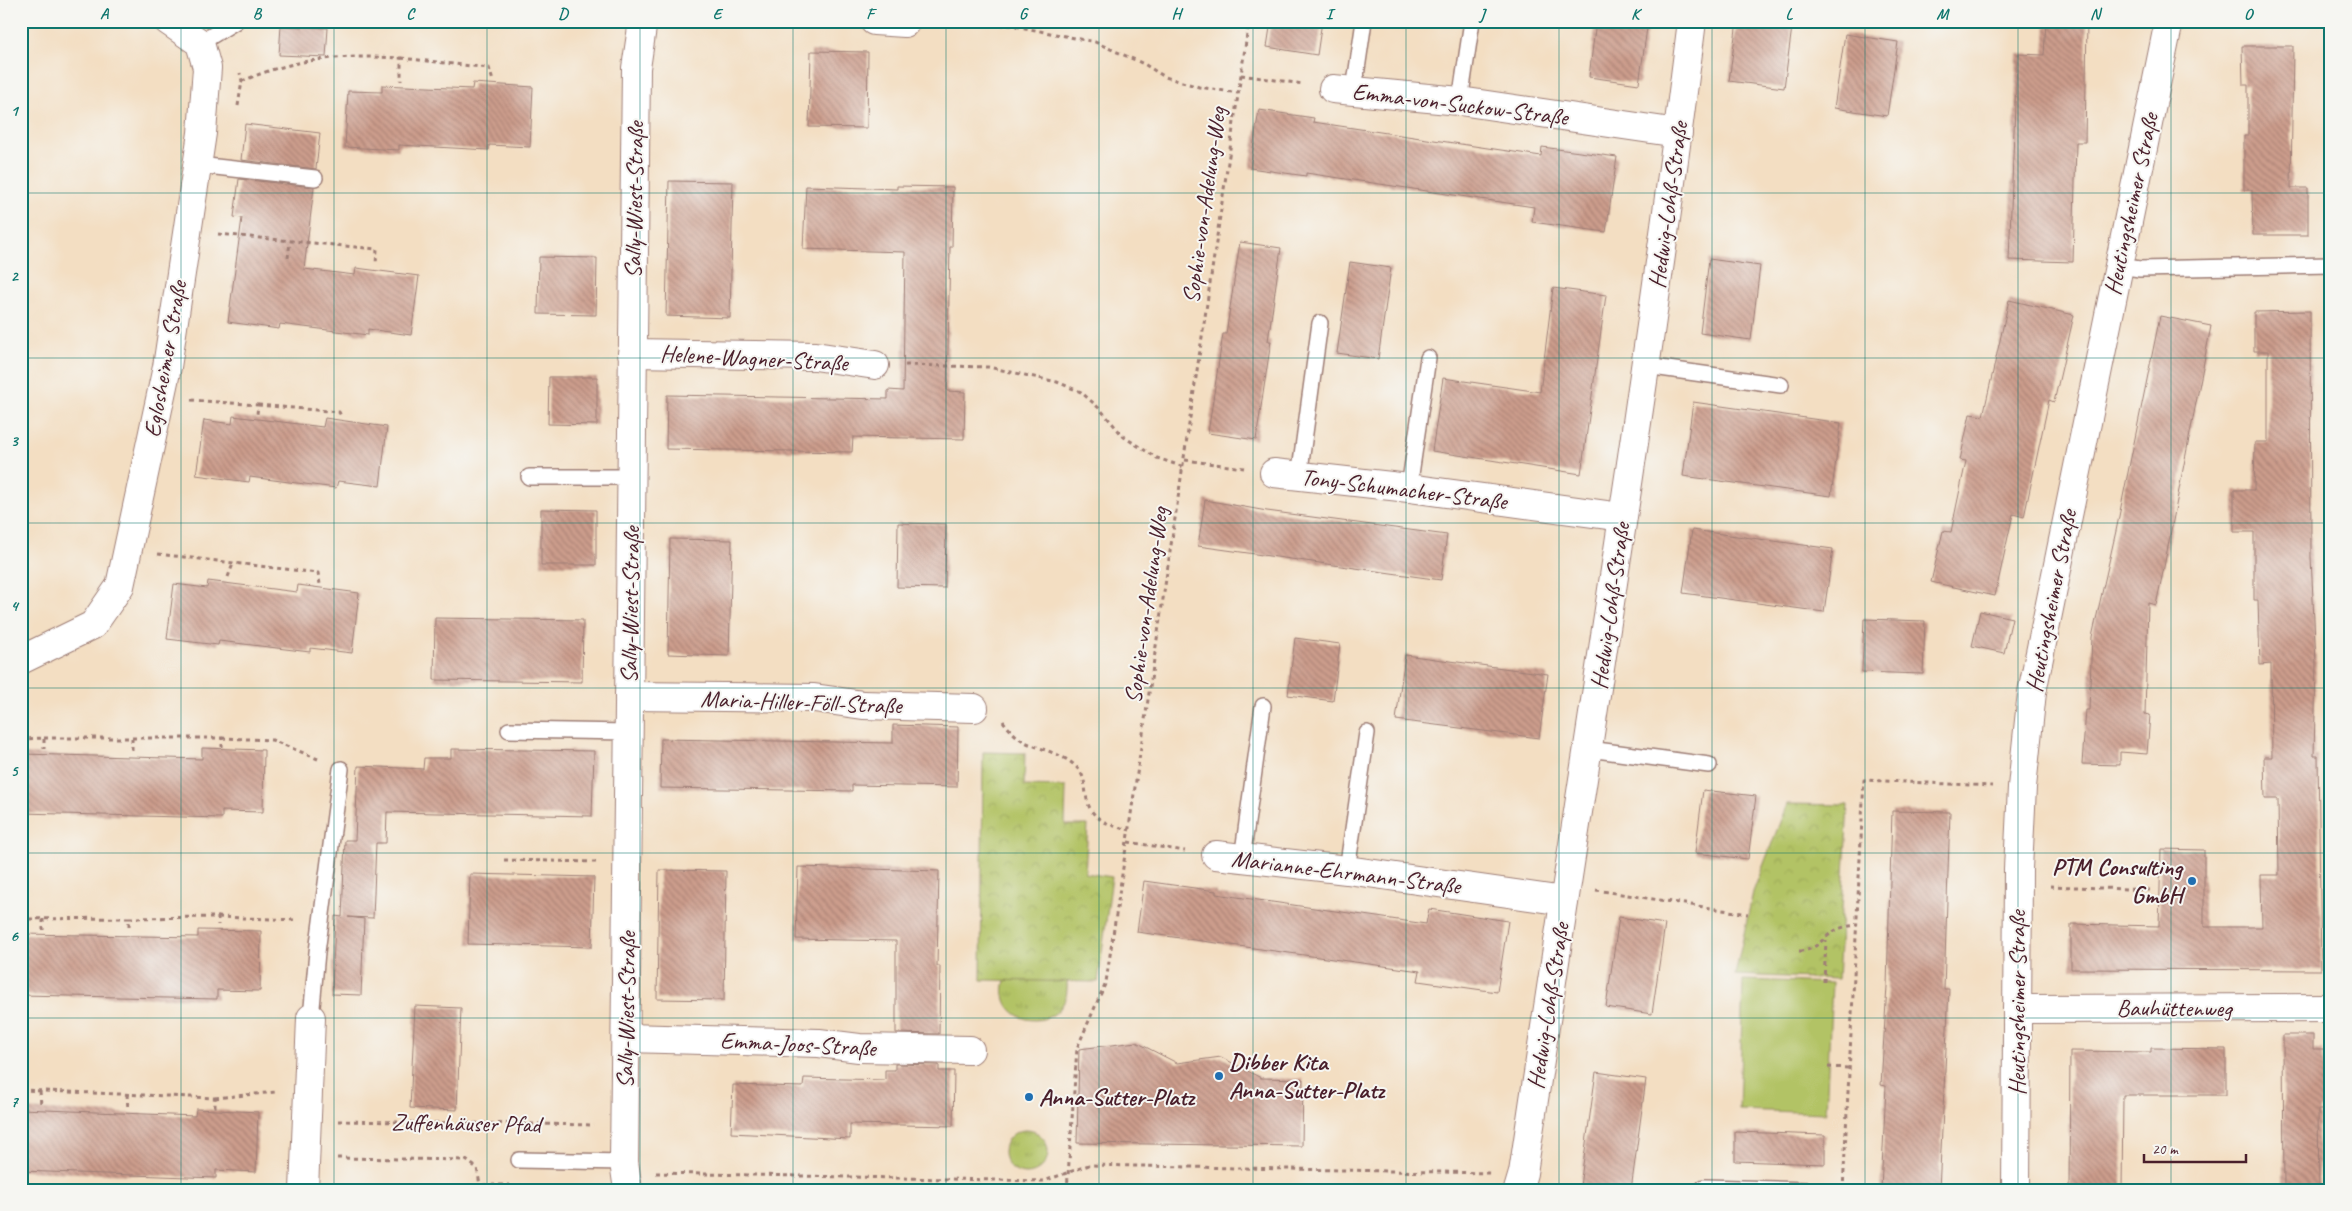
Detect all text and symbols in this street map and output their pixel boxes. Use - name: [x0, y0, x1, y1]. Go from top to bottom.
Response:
- text: A: [100, 4, 110, 24]
- text: B: [253, 4, 263, 24]
- text: C: [406, 4, 416, 24]
- text: D: [558, 4, 569, 24]
- text: E: [713, 4, 724, 24]
- text: F: [866, 4, 877, 24]
- text: G: [1019, 4, 1029, 24]
- text: H: [1171, 4, 1183, 24]
- text: I: [1326, 4, 1336, 24]
- text: J: [1478, 4, 1487, 24]
- text: K: [1631, 4, 1643, 24]
- text: L: [1786, 4, 1794, 24]
- text: M: [1936, 4, 1950, 24]
- text: N: [2090, 4, 2103, 24]
- text: O: [2244, 4, 2254, 24]
- street label: Emma-von-Suckow-Straße: [1351, 76, 1572, 132]
- text: 1: [10, 101, 19, 121]
- street label: Sophie-von-Adelung-Weg: [1175, 103, 1233, 305]
- street label: Heutingsheimer Straße: [2097, 108, 2165, 298]
- street label: Hedwig-Lohß-Straße: [1641, 118, 1695, 290]
- street label: Sally-Wiest-Straße: [618, 119, 650, 279]
- text: 2: [10, 266, 19, 286]
- street label: Eglosheimer Straße: [137, 276, 194, 439]
- street label: Helene-Wagner-Straße: [659, 338, 851, 378]
- text: 3: [10, 431, 19, 451]
- street label: Tony-Schumacher-Straße: [1299, 462, 1511, 517]
- street label: Sophie-von-Adelung-Weg: [1117, 503, 1175, 705]
- street label: Heutingsheimer Straße: [2019, 505, 2084, 695]
- street label: Hedwig-Lohß-Straße: [1583, 519, 1637, 691]
- street label: Sally-Wiest-Straße: [614, 524, 646, 684]
- text: 4: [10, 596, 19, 616]
- street label: Maria-Hiller-Föll-Straße: [700, 684, 904, 721]
- text: 5: [11, 761, 20, 781]
- street label: Marianne-Ehrmann-Straße: [1230, 843, 1464, 901]
- place label: PTM Consulting GmbH: [2052, 852, 2186, 910]
- marker: PTM Consulting GmbH: [2186, 875, 2198, 887]
- street label: Heutingsheimer Straße: [2002, 908, 2032, 1096]
- street label: Hedwig-Lohß-Straße: [1520, 919, 1576, 1091]
- text: 6: [10, 926, 19, 946]
- street label: Sally-Wiest-Straße: [610, 929, 642, 1089]
- street label: Bauhüttenweg: [2116, 993, 2234, 1023]
- street label: Emma-Joos-Straße: [719, 1025, 879, 1063]
- place label: Dibber Kita Anna-Sutter-Platz: [1229, 1047, 1387, 1105]
- marker: Dibber Kita Anna-Sutter-Platz: [1213, 1070, 1225, 1082]
- place label: Anna-Sutter-Platz: [1039, 1082, 1197, 1112]
- marker: Anna-Sutter-Platz: [1023, 1091, 1035, 1103]
- text: 7: [10, 1092, 19, 1112]
- street label: Zuffenhäuser Pfad: [391, 1107, 544, 1139]
- scale bar: [2144, 1131, 2247, 1163]
- text: 20 m: [2152, 1140, 2179, 1159]

